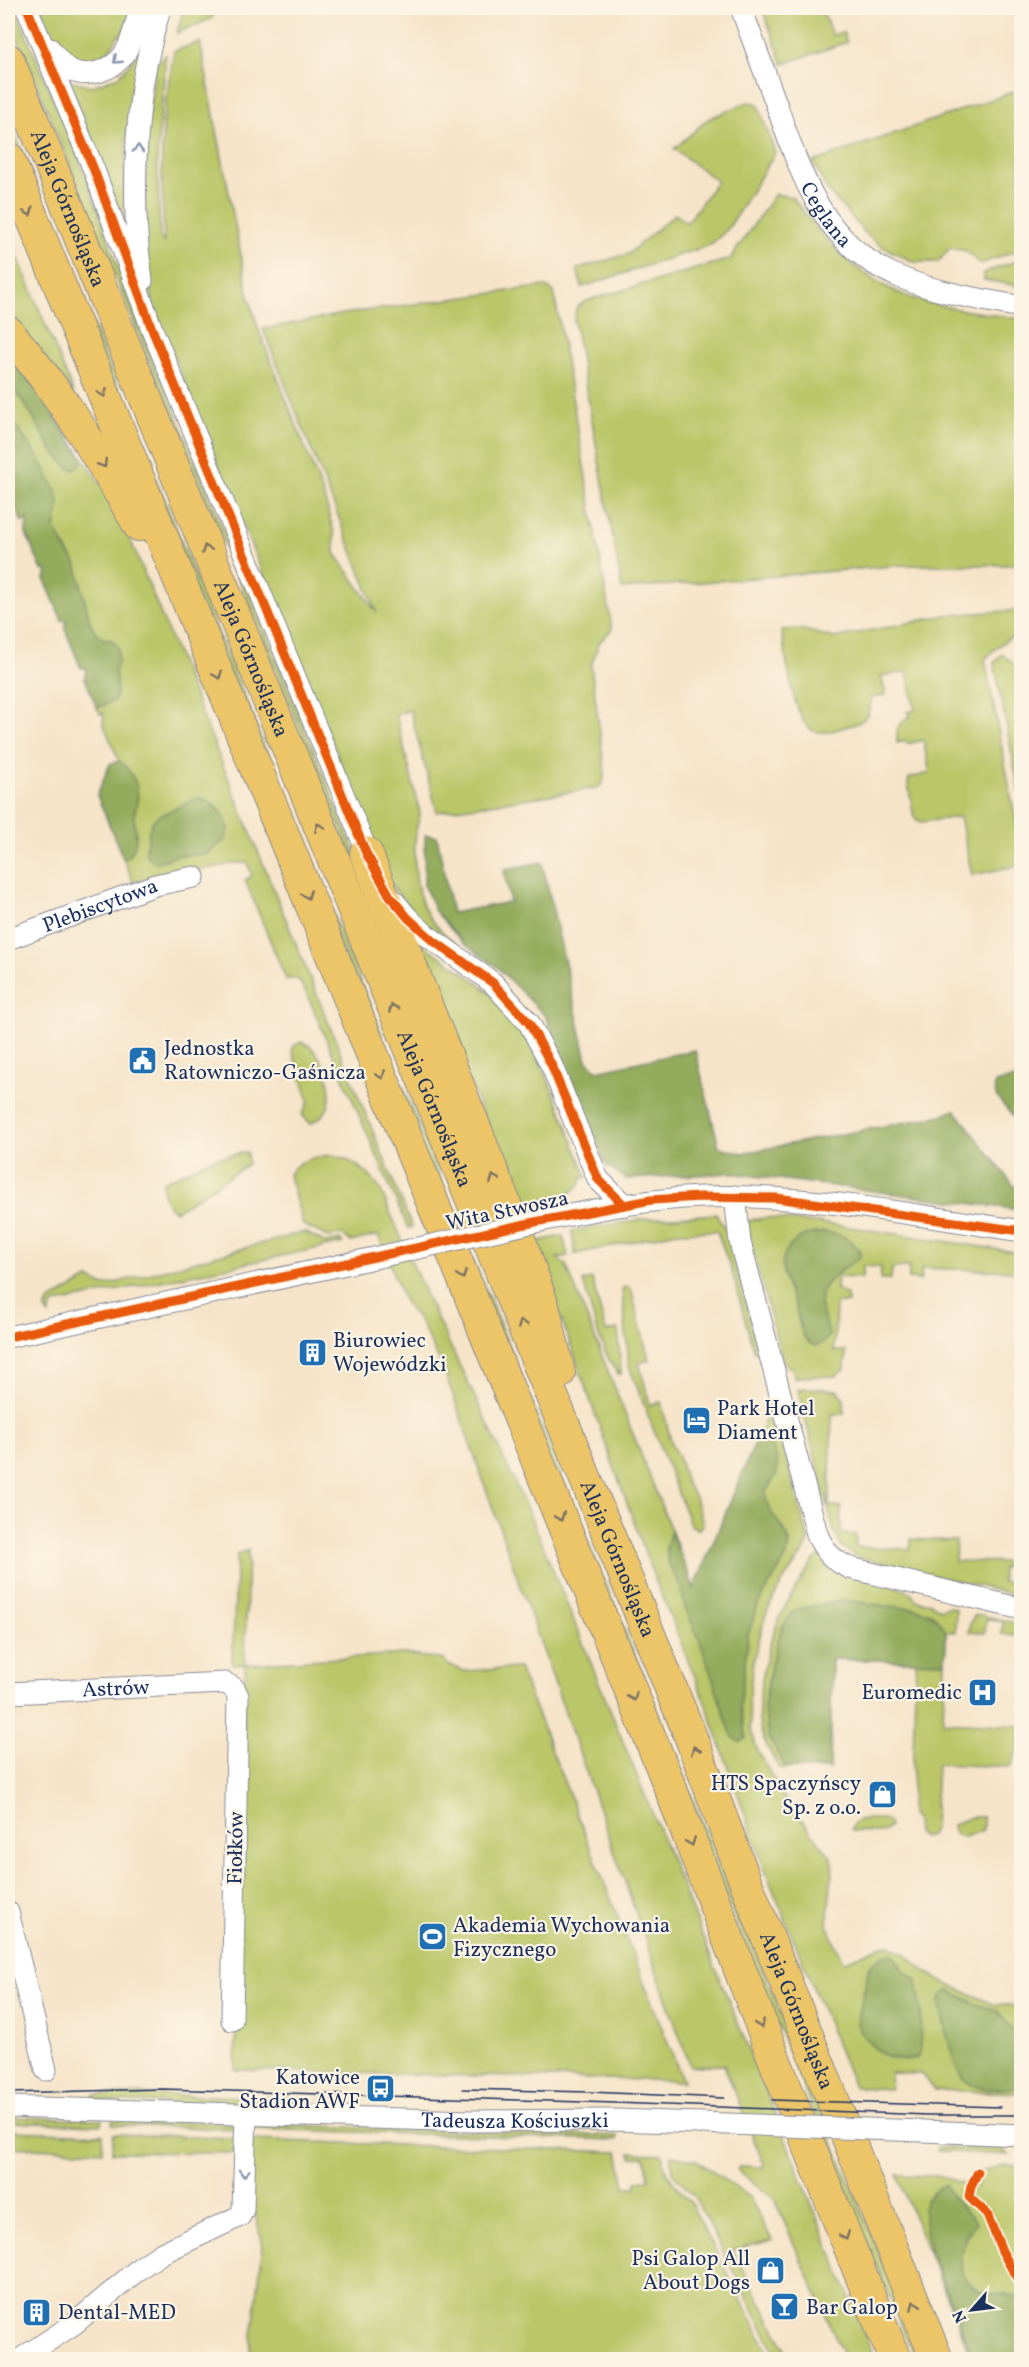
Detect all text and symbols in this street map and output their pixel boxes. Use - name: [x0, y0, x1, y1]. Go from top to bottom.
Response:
- one-way arrow: [114, 53, 124, 64]
- street label: Aleja Górnośląska: [22, 126, 112, 292]
- one-way arrow: [132, 145, 145, 154]
- street label: Ceglana: [792, 177, 858, 255]
- one-way arrow: [22, 207, 35, 217]
- one-way arrow: [96, 387, 108, 398]
- one-way arrow: [96, 458, 108, 468]
- one-way arrow: [201, 545, 213, 556]
- street label: Aleja Górnośląska: [205, 576, 295, 742]
- one-way arrow: [211, 669, 223, 680]
- one-way arrow: [314, 822, 326, 833]
- street label: Plebiscytowa: [39, 872, 162, 941]
- one-way arrow: [300, 889, 313, 899]
- one-way arrow: [388, 1003, 400, 1014]
- street label: Aleja Górnośląska: [388, 1026, 478, 1192]
- place label: Jednostka Ratowniczo-Gaśnicza: [164, 1035, 366, 1088]
- public building icon: Jednostka Ratowniczo-Gaśnicza: [127, 1044, 159, 1076]
- one-way arrow: [374, 1069, 386, 1080]
- one-way arrow: [489, 1174, 501, 1185]
- street label: Wita Stwosza: [443, 1184, 571, 1239]
- one-way arrow: [455, 1269, 467, 1280]
- one-way arrow: [517, 1320, 529, 1331]
- place label: Biurowiec Wojewódzki: [333, 1327, 447, 1380]
- building icon: Biurowiec Wojewódzki: [296, 1336, 328, 1368]
- place label: Park Hotel Diament: [717, 1395, 814, 1448]
- hotel icon: Park Hotel Diament: [680, 1404, 712, 1436]
- street label: Aleja Górnośląska: [572, 1476, 662, 1642]
- one-way arrow: [553, 1510, 565, 1521]
- street label: Astrów: [82, 1673, 150, 1706]
- hospital icon: Euromedic: [967, 1676, 999, 1708]
- place label: Euromedic: [861, 1679, 962, 1708]
- one-way arrow: [626, 1691, 638, 1702]
- one-way arrow: [690, 1745, 702, 1756]
- place label: HTS Spaczyńscy Sp. z o.o.: [711, 1770, 862, 1823]
- shop icon: HTS Spaczyńscy Sp. z o.o.: [866, 1779, 898, 1811]
- street label: Fiołków: [221, 1811, 252, 1885]
- one-way arrow: [683, 1836, 696, 1847]
- place label: Akademia Wychowania Fizycznego: [453, 1912, 670, 1965]
- sports icon: Akademia Wychowania Fizycznego: [416, 1921, 448, 1953]
- street label: Aleja Górnośląska: [751, 1928, 840, 2094]
- one-way arrow: [753, 2018, 766, 2029]
- place label: Katowice Stadion AWF: [239, 2064, 360, 2117]
- bus stop icon: Katowice Stadion AWF: [365, 2073, 397, 2105]
- street label: Tadeusza Kościuszki: [420, 2106, 609, 2137]
- one-way arrow: [237, 2168, 250, 2177]
- one-way arrow: [838, 2229, 850, 2240]
- place label: Psi Galop All About Dogs: [631, 2245, 750, 2298]
- shop icon: Psi Galop All About Dogs: [755, 2254, 787, 2286]
- north arrow: [942, 2280, 1002, 2340]
- bar icon: Bar Galop: [769, 2291, 801, 2323]
- place label: Bar Galop: [806, 2294, 898, 2323]
- building icon: Dental-MED: [21, 2296, 53, 2328]
- place label: Dental-MED: [58, 2299, 176, 2328]
- one-way arrow: [910, 2301, 922, 2312]
- text: N: [948, 2305, 973, 2326]

